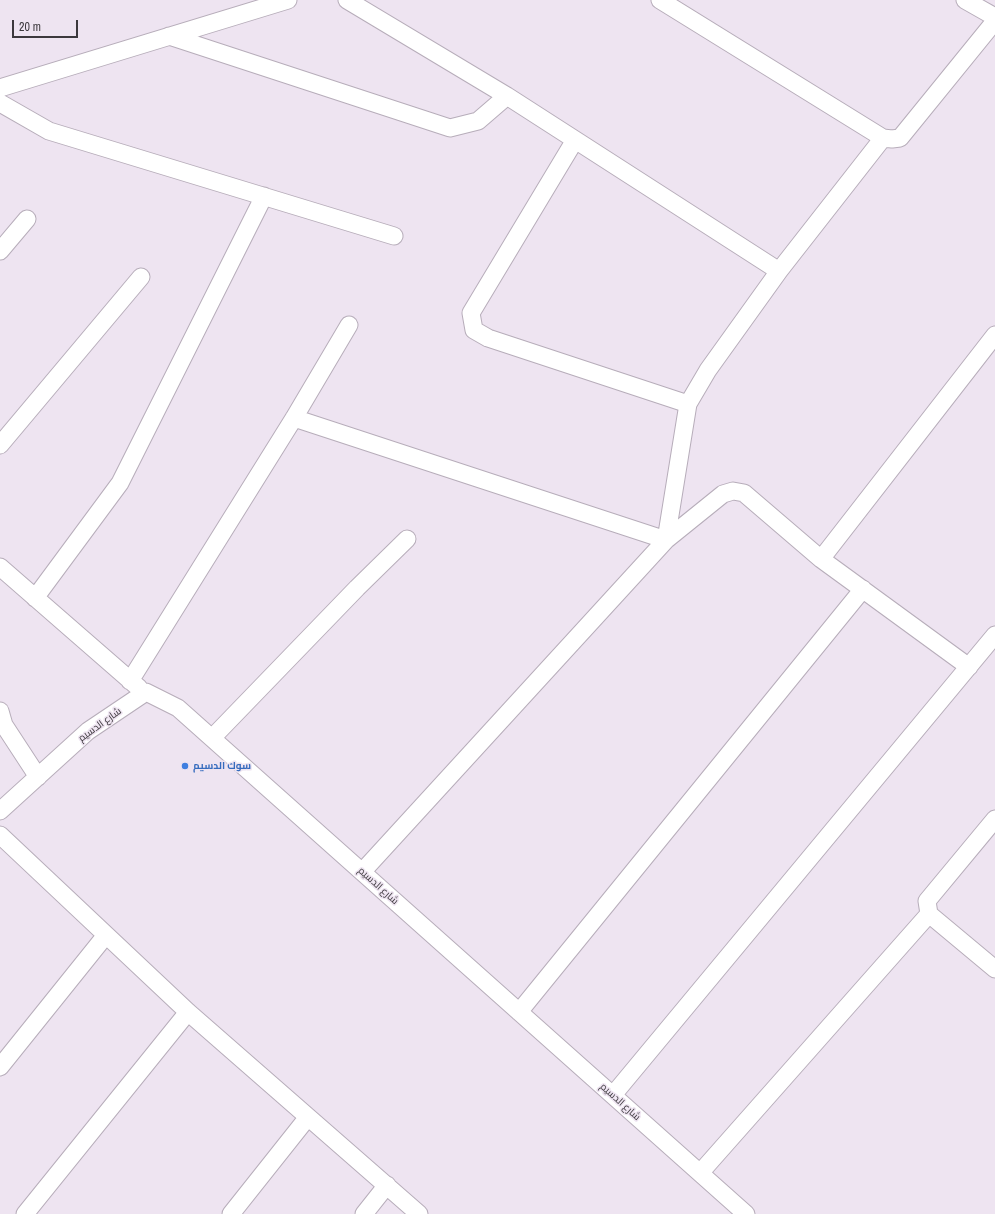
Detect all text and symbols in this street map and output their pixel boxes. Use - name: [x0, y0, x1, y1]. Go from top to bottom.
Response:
- scale bar: [14, 12, 80, 38]
- text: 20 m: [19, 19, 41, 35]
- street label: شارع الدسيم: [76, 705, 124, 745]
- place label: سوك الدسيم: [193, 760, 251, 772]
- marker: سوك الدسيم: [180, 761, 190, 771]
- street label: شارع الدسيم: [355, 865, 401, 907]
- street label: شارع الدسيم: [597, 1081, 643, 1123]

